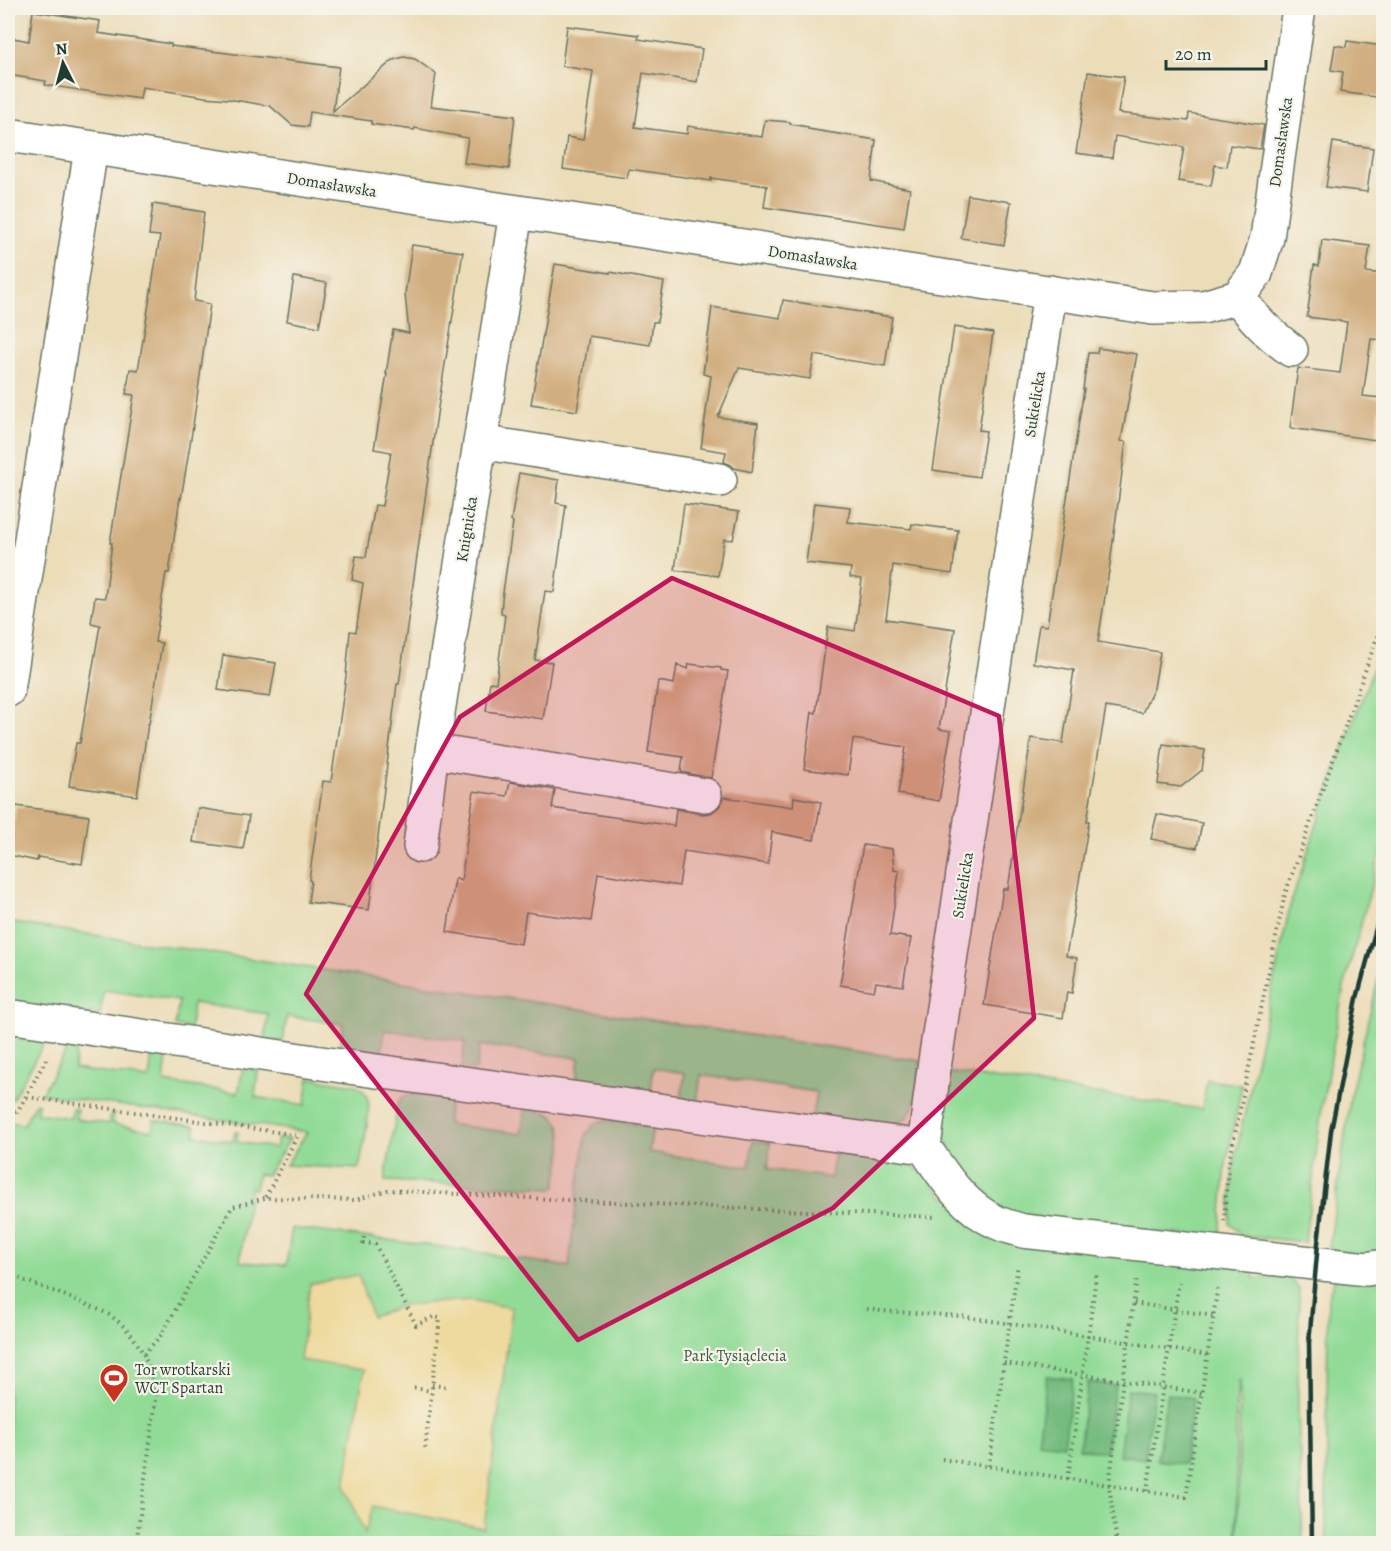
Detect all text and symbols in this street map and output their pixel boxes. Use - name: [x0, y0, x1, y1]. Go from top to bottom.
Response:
- north arrow: [33, 33, 93, 93]
- scale bar: [1166, 33, 1266, 71]
- text: N: [55, 37, 69, 61]
- text: 20 m: [1175, 42, 1212, 66]
- street label: Domasławska: [1264, 95, 1298, 189]
- street label: Domasławska: [285, 167, 379, 203]
- street label: Domasławska: [766, 240, 860, 276]
- street label: Sukielicka: [1019, 369, 1051, 439]
- street label: Knignicka: [451, 494, 483, 564]
- street label: Sukielicka: [947, 850, 979, 920]
- park label: Park Tysiąclecia: [683, 1345, 787, 1367]
- place label: Tor wrotkarski WCT Spartan: [134, 1359, 231, 1399]
- sports icon: Tor wrotkarski WCT Spartan: [98, 1362, 130, 1404]

